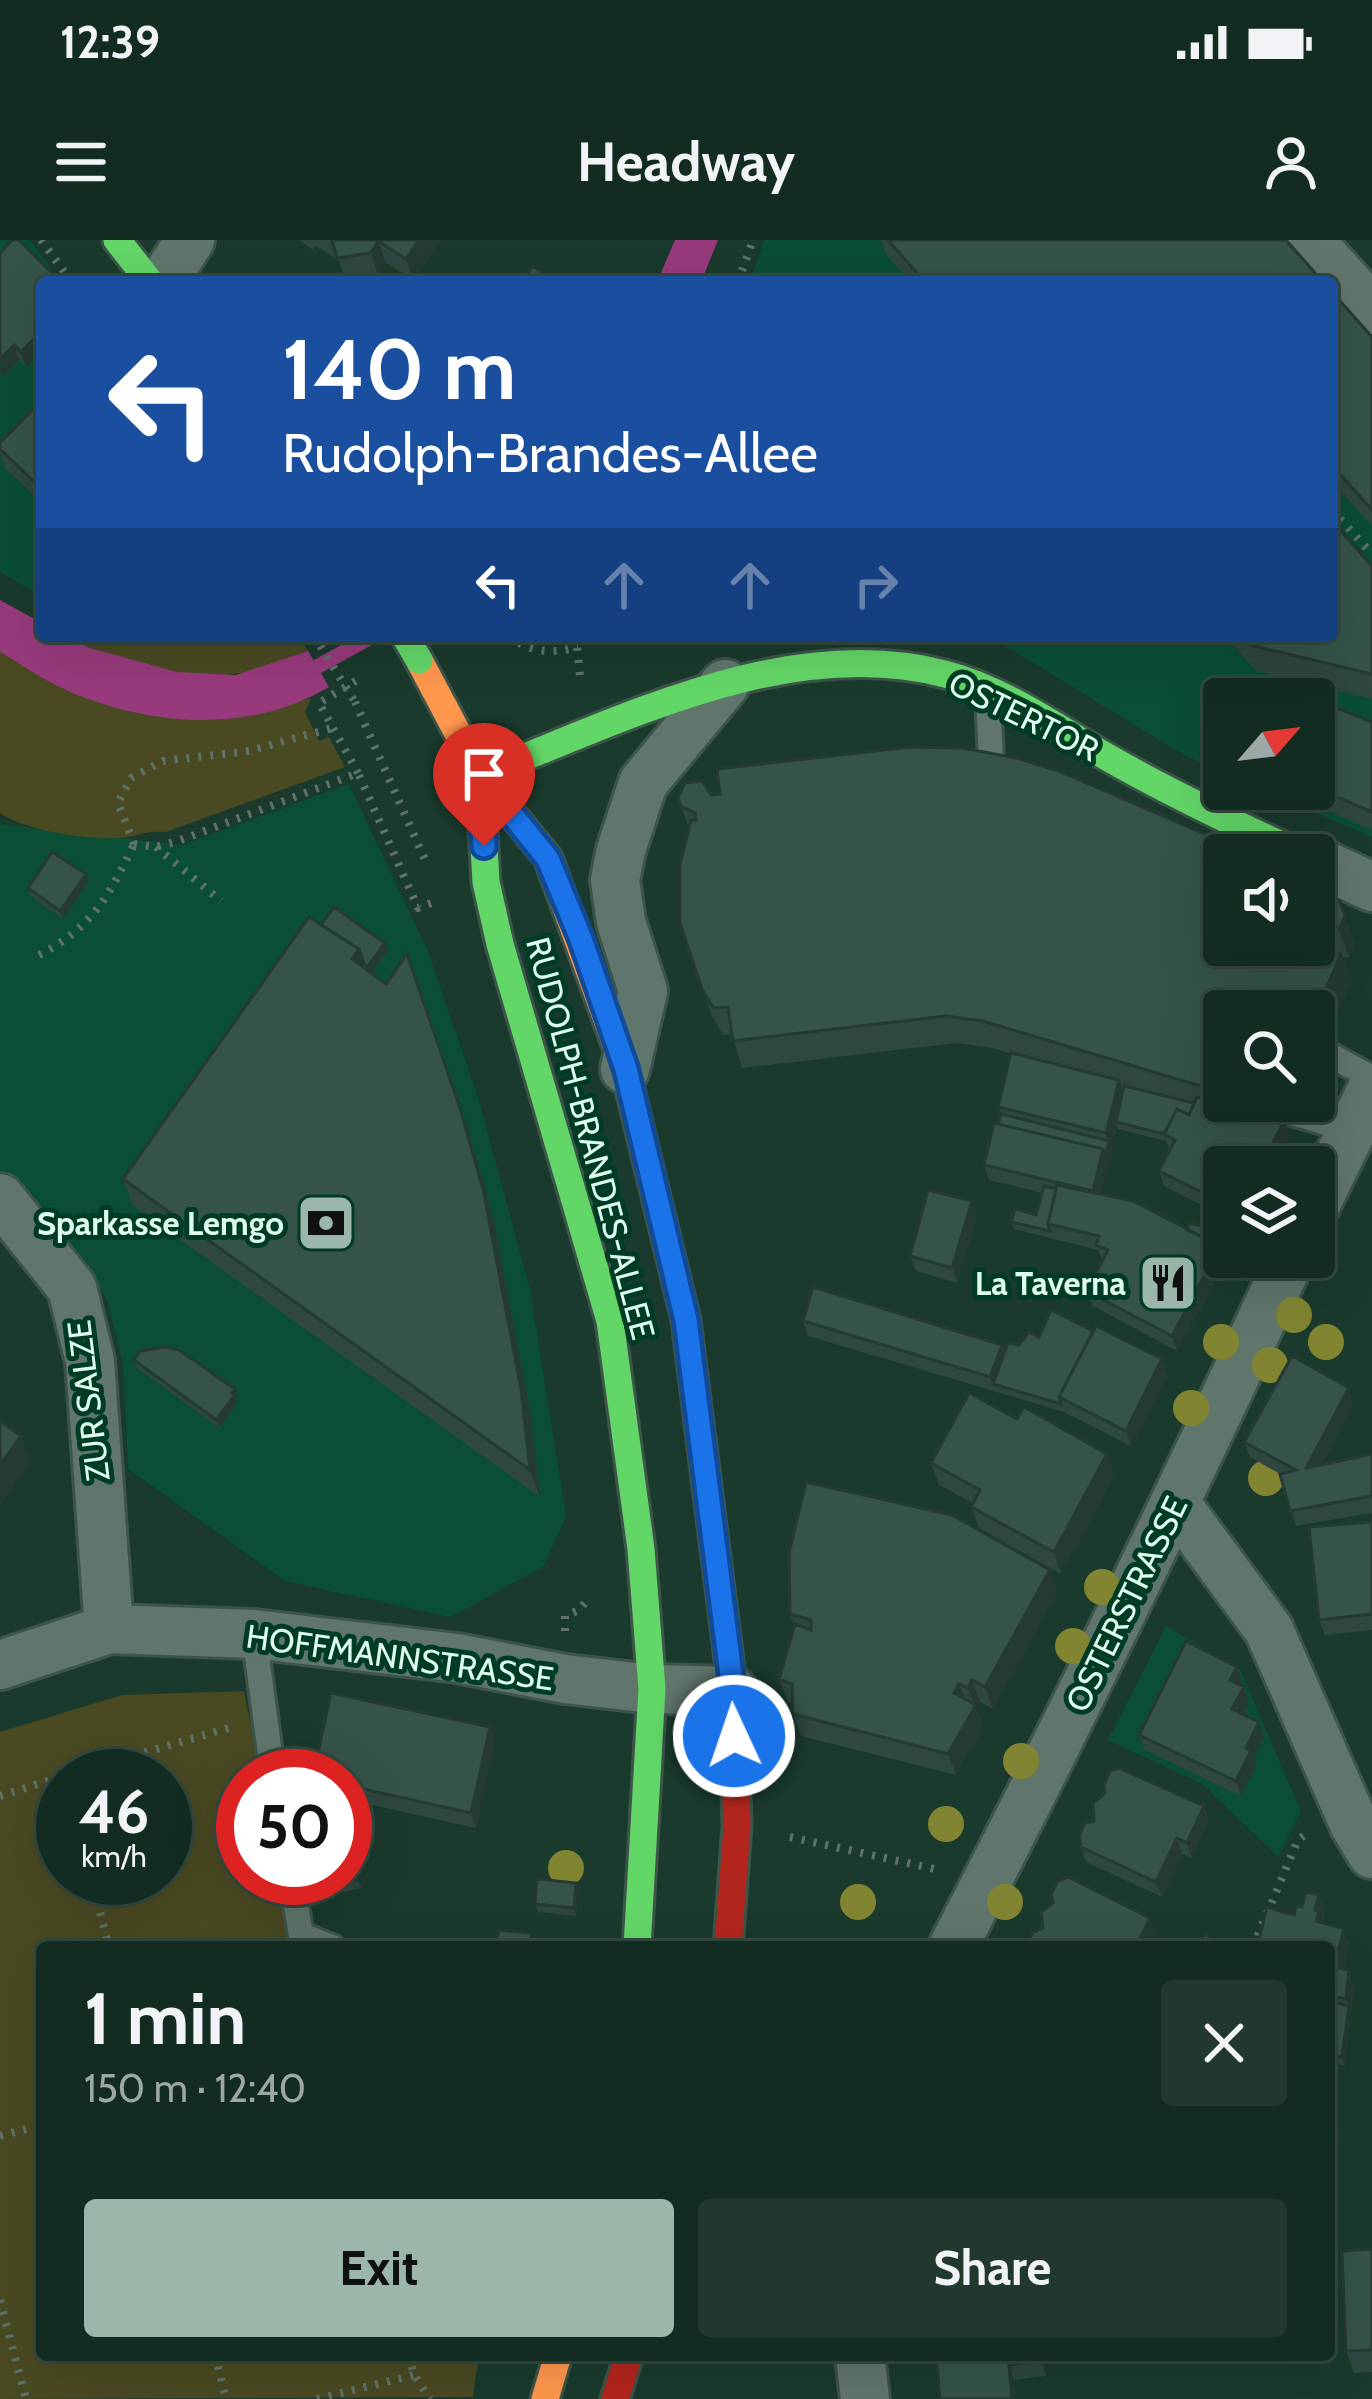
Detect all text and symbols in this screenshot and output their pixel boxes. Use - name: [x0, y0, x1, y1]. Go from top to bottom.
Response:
- text: 12:39: [60, 15, 160, 69]
- icon: menu: [48, 129, 114, 195]
- text: Headway: [577, 129, 795, 195]
- icon: person: [1258, 129, 1324, 195]
- text: 140 m: [282, 318, 516, 420]
- icon: left: [84, 324, 240, 480]
- text: Rudolph-Brandes-Allee: [282, 420, 818, 486]
- icon: left: [465, 552, 531, 618]
- icon: ahead: [591, 552, 657, 618]
- icon: ahead: [717, 552, 783, 618]
- icon: right: [843, 552, 909, 618]
- street label: OSTERTOR: [942, 662, 1106, 770]
- north arrow: [1203, 678, 1335, 810]
- map controls: [1203, 678, 1335, 1278]
- pin: [433, 723, 535, 846]
- icon: arrive: [451, 741, 517, 807]
- button: sound: [1203, 834, 1335, 966]
- street label: RUDOLPH-BRANDES-ALLEE: [518, 933, 664, 1343]
- button: search: [1203, 990, 1335, 1122]
- button: layers: [1203, 1146, 1335, 1278]
- bank icon: Sparkasse Lemgo: [295, 1192, 357, 1254]
- place label: Sparkasse Lemgo: [37, 1203, 284, 1243]
- restaurant icon: La Taverna: [1137, 1252, 1199, 1314]
- place label: La Taverna: [975, 1263, 1127, 1303]
- street label: ZUR SALZE: [58, 1318, 118, 1484]
- street label: OSTERSTRASSE: [1057, 1490, 1195, 1718]
- street label: HOFFMANNSTRASSE: [244, 1616, 556, 1698]
- position arrow: [671, 1673, 797, 1799]
- speed limit sign: 50: [216, 1749, 372, 1905]
- text: 46: [79, 1775, 149, 1848]
- text: km/h: [81, 1838, 147, 1875]
- text: 1 min: [84, 1975, 246, 2062]
- button: close: [1161, 1980, 1287, 2106]
- text: 150 m · 12:40: [84, 2064, 306, 2112]
- button: Exit: [84, 2199, 674, 2337]
- button: Share: [698, 2199, 1287, 2337]

